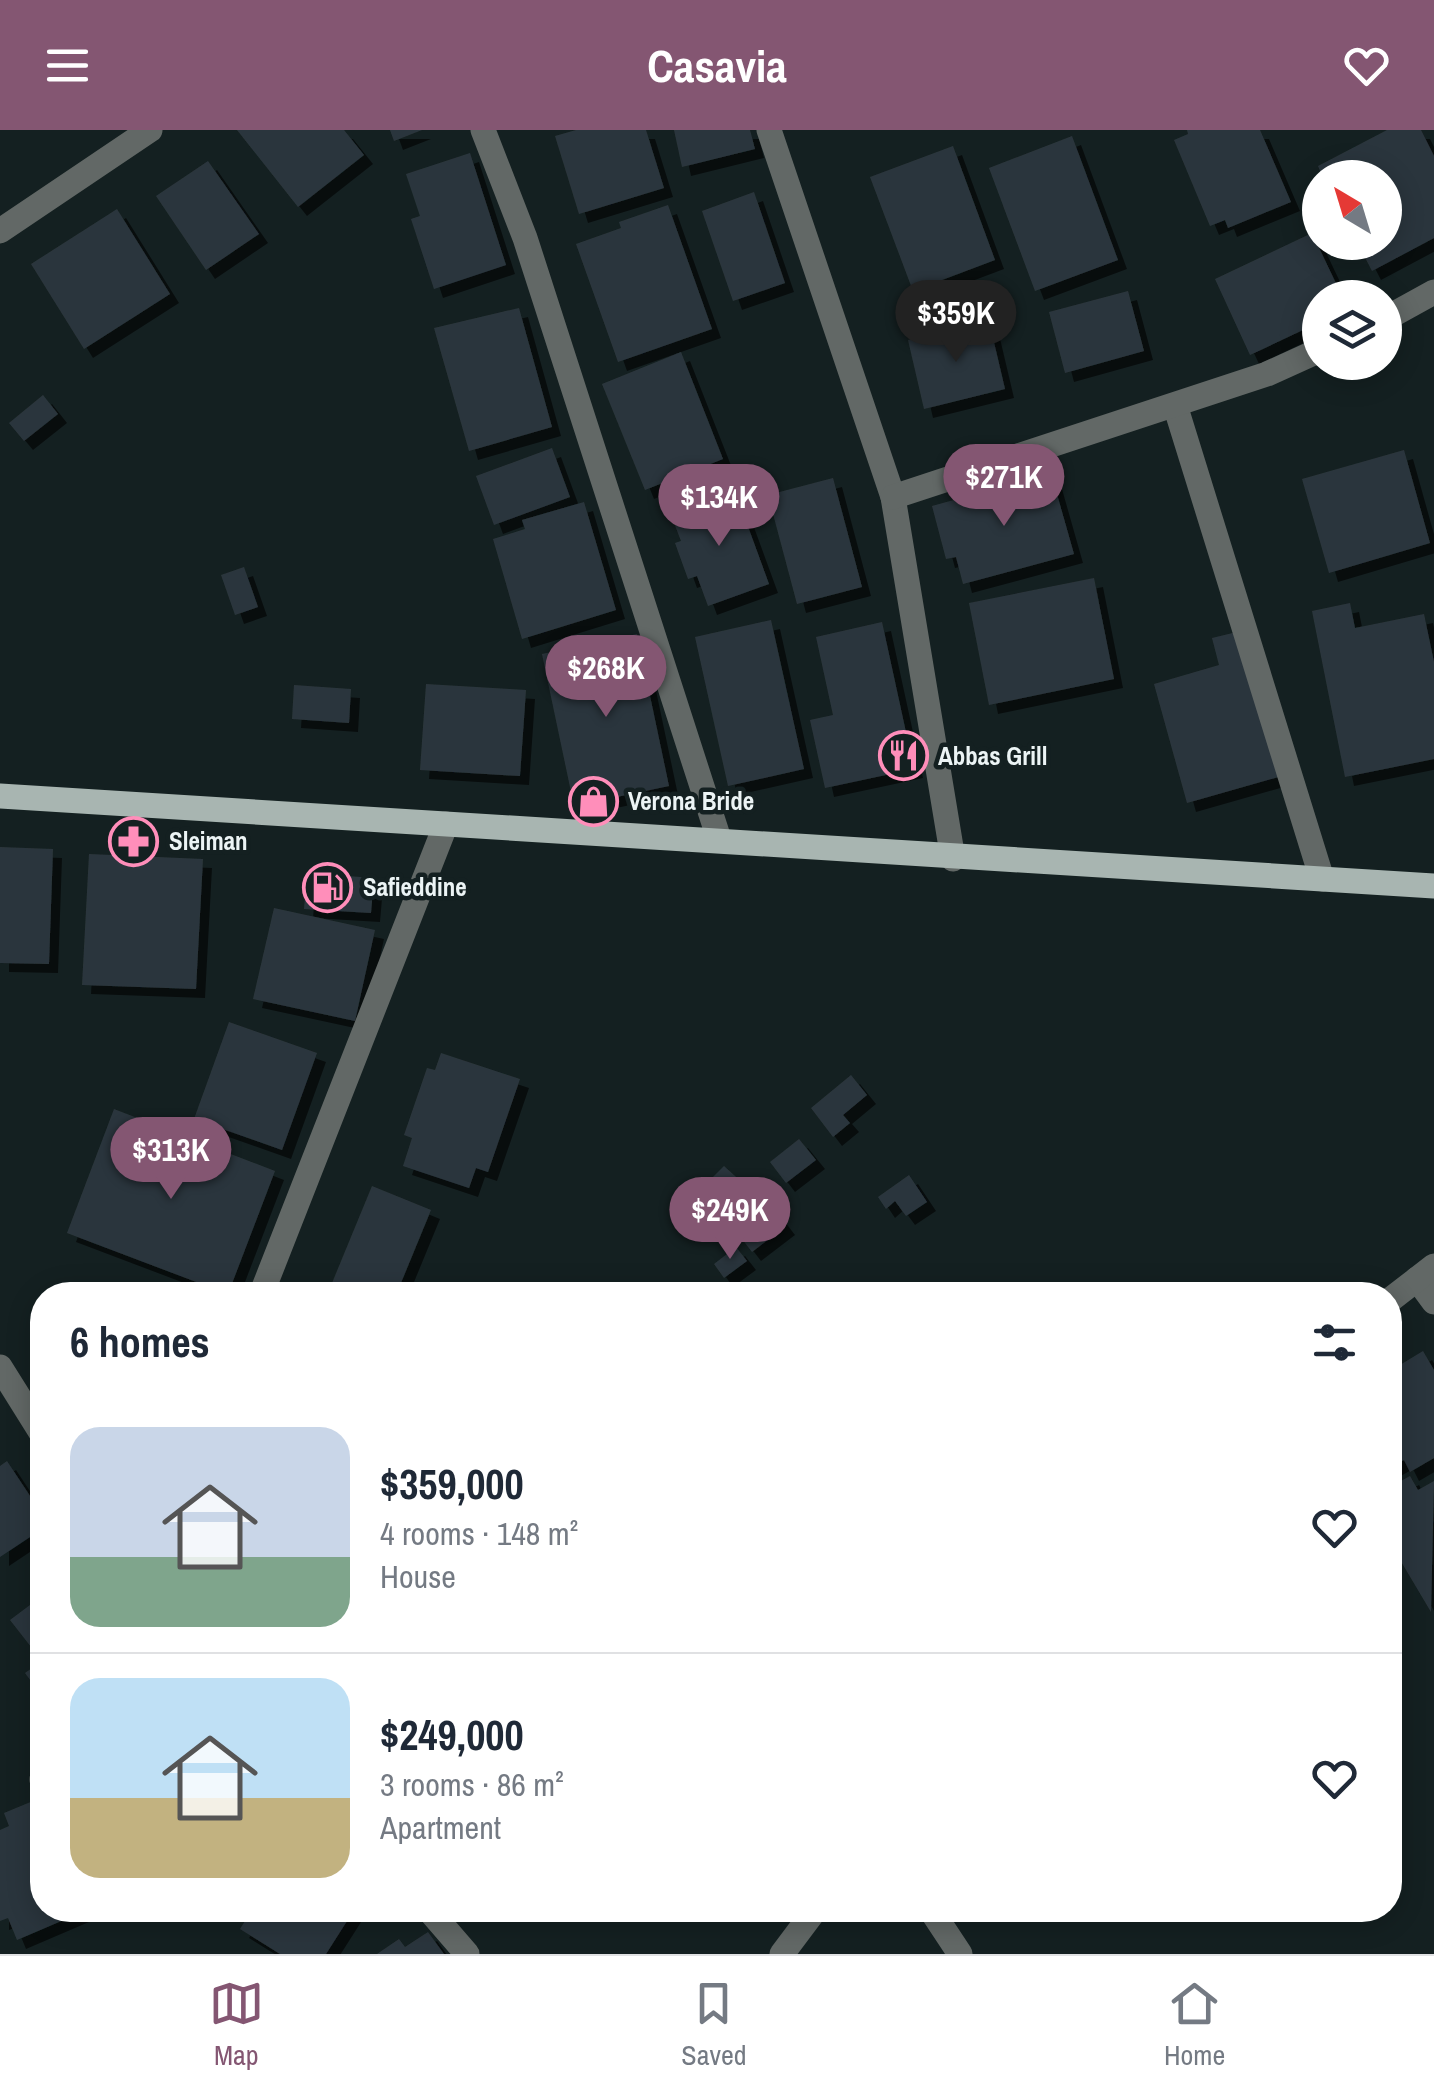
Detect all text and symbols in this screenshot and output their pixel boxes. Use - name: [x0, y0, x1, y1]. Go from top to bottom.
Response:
- text: Casavia: [647, 35, 787, 96]
- icon: menu: [40, 38, 95, 93]
- icon: heart: [1339, 38, 1394, 93]
- north arrow: [1302, 160, 1402, 260]
- map controls: [1302, 160, 1402, 380]
- pin: $359K: [886, 280, 1026, 365]
- button: layers: [1302, 280, 1402, 380]
- text: $359K: [917, 291, 995, 334]
- pin: $271K: [934, 444, 1074, 529]
- text: $271K: [965, 455, 1043, 498]
- pin: $134K: [649, 464, 789, 549]
- text: $134K: [680, 475, 758, 518]
- pin: $268K: [536, 635, 676, 720]
- text: $268K: [567, 646, 645, 689]
- restaurant icon: Abbas Grill: [877, 730, 929, 782]
- place label: Abbas Grill: [938, 739, 1047, 773]
- shop icon: Verona Bride: [567, 775, 619, 827]
- place label: Verona Bride: [628, 784, 754, 818]
- pharmacy icon: Sleiman: [108, 815, 160, 867]
- place label: Sleiman: [169, 824, 248, 858]
- fuel station icon: Safieddine: [302, 861, 354, 913]
- place label: Safieddine: [363, 870, 467, 904]
- pin: $313K: [101, 1117, 241, 1202]
- text: $313K: [132, 1128, 210, 1171]
- pin: $249K: [660, 1177, 800, 1262]
- text: $249K: [691, 1188, 769, 1231]
- text: 6 homes: [70, 1314, 210, 1370]
- icon: filters: [1307, 1315, 1362, 1370]
- text: $359,000: [380, 1456, 524, 1512]
- icon: home: [150, 1467, 270, 1587]
- icon: heart: [1307, 1500, 1362, 1555]
- text: 4 rooms · 148 m²: [380, 1512, 578, 1555]
- text: House: [380, 1555, 456, 1598]
- text: $249,000: [380, 1707, 524, 1763]
- icon: home: [150, 1718, 270, 1838]
- icon: heart: [1307, 1751, 1362, 1806]
- text: 3 rooms · 86 m²: [380, 1763, 564, 1806]
- text: Apartment: [380, 1806, 501, 1849]
- tab: Map: [209, 1976, 264, 2074]
- tab: Saved: [681, 1976, 746, 2074]
- tab: Home: [1164, 1976, 1225, 2074]

